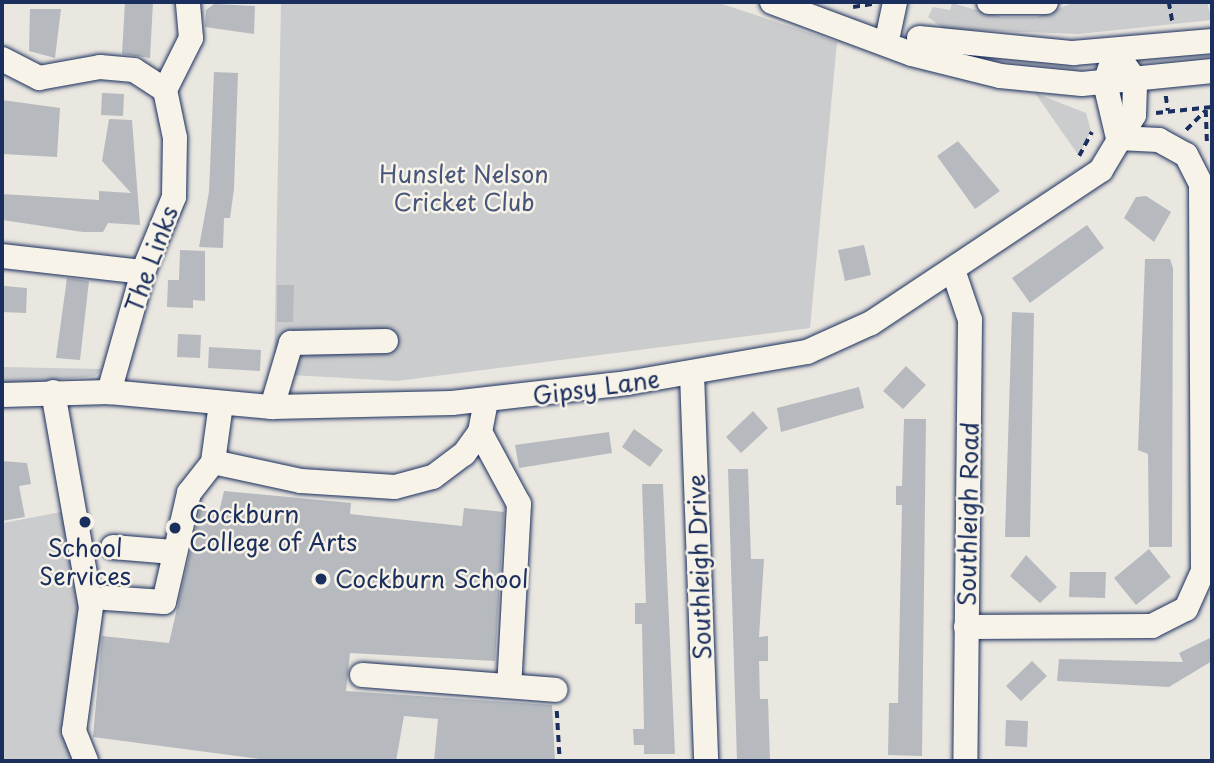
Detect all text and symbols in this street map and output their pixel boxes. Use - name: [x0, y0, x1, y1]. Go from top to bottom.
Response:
- park label: Hunslet Nelson Cricket Club: [378, 160, 550, 216]
- street label: The Links: [118, 202, 184, 316]
- street label: Gipsy Lane: [530, 364, 662, 410]
- street label: Southleigh Road: [952, 422, 984, 606]
- street label: Southleigh Drive: [681, 473, 717, 661]
- place label: Cockburn College of Arts: [189, 500, 360, 556]
- marker: School Services: [77, 514, 93, 530]
- marker: Cockburn College of Arts: [167, 520, 183, 536]
- place label: School Services: [39, 534, 131, 590]
- place label: Cockburn School: [335, 565, 529, 593]
- marker: Cockburn School: [313, 571, 329, 587]

